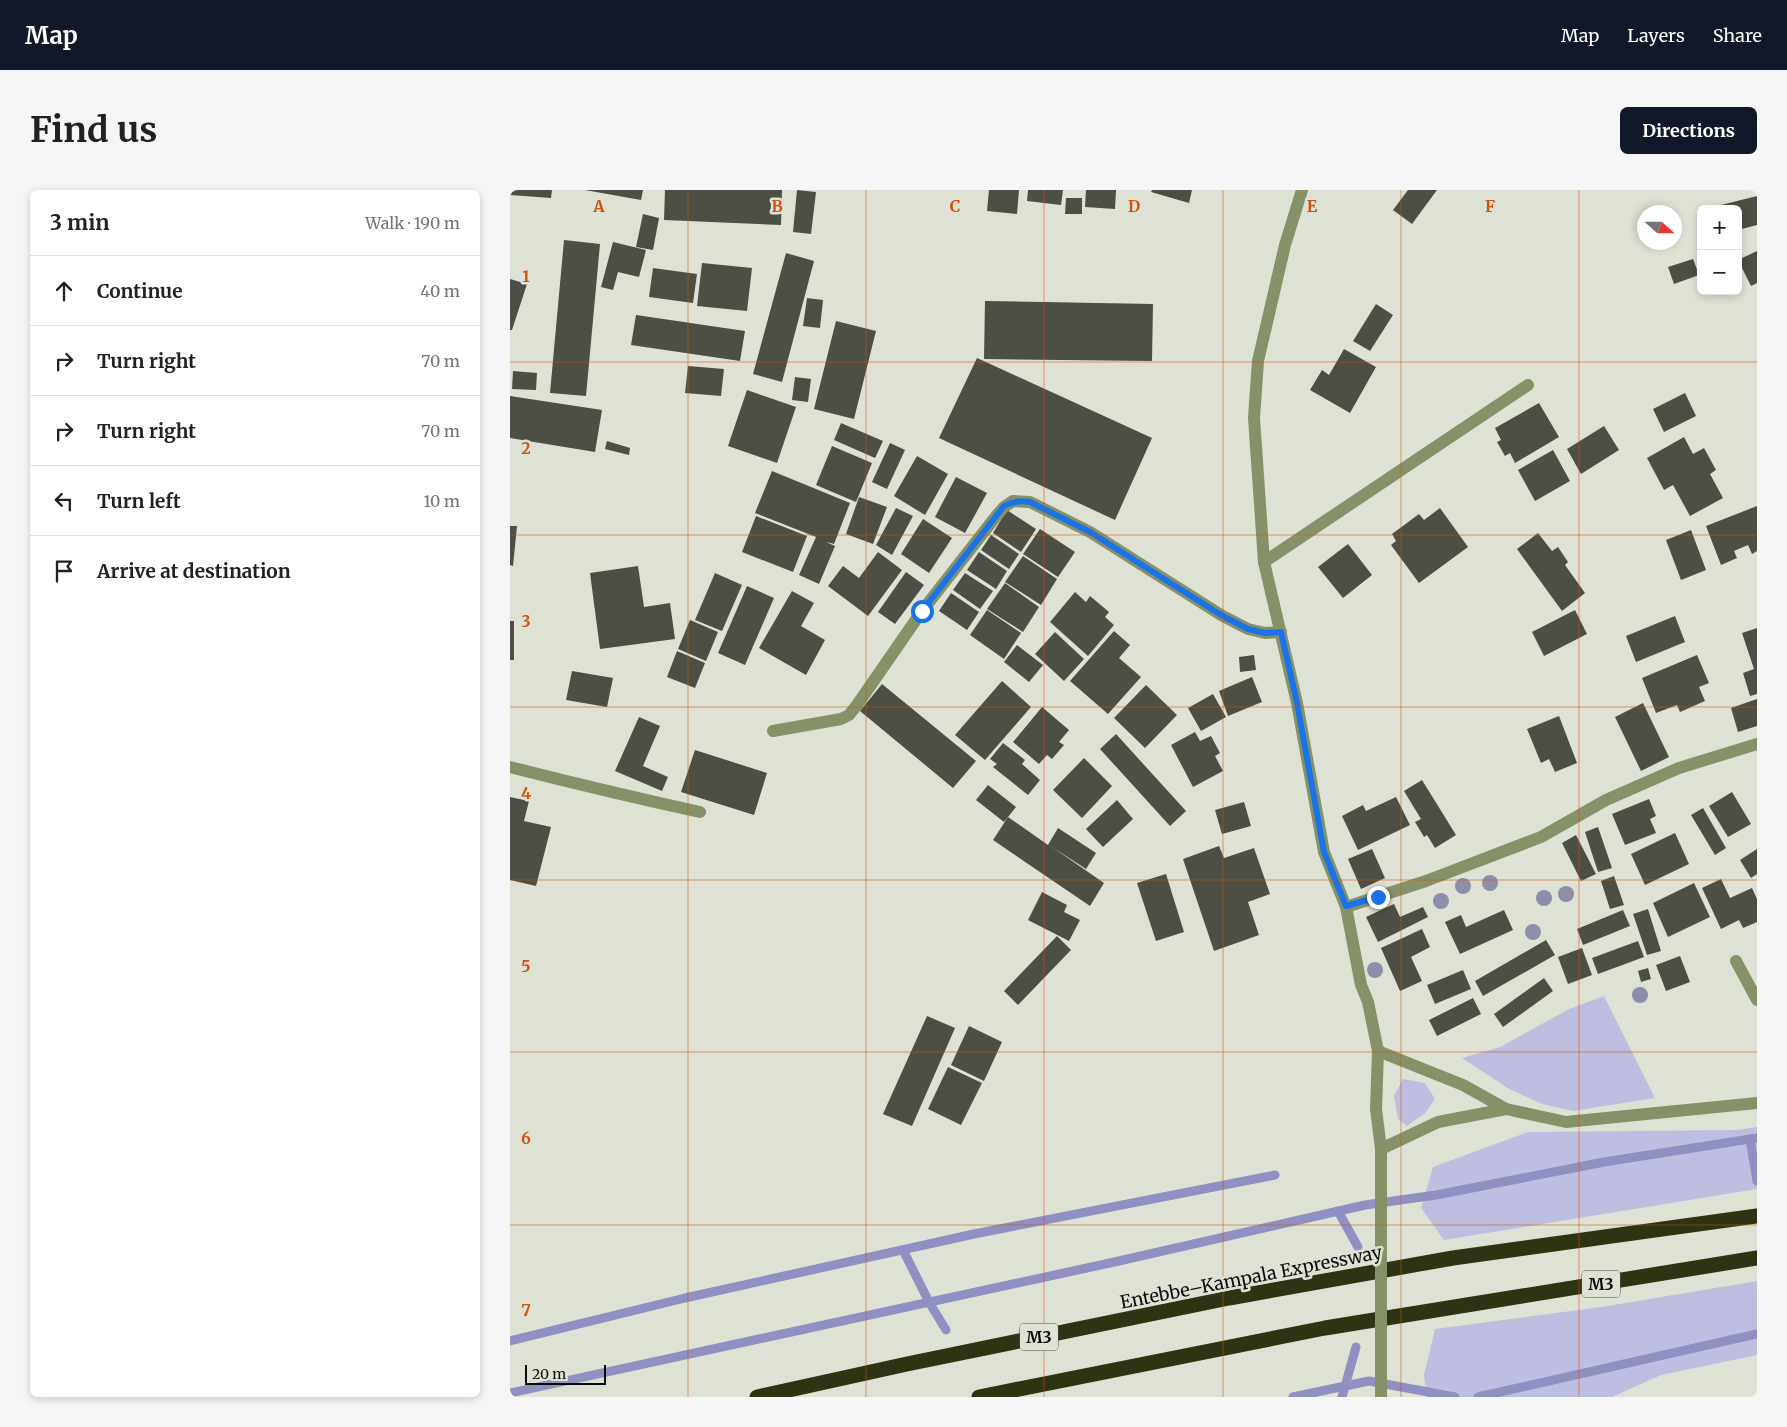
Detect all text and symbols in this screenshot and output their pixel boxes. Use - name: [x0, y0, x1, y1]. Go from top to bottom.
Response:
- text: Map: [25, 20, 78, 51]
- text: Map: [1561, 24, 1599, 47]
- text: Layers: [1627, 24, 1685, 47]
- text: Share: [1713, 24, 1762, 47]
- button: Directions: [1620, 107, 1757, 154]
- text: Find us: [30, 108, 157, 152]
- text: A: [592, 196, 605, 216]
- text: B: [771, 196, 783, 216]
- text: C: [950, 196, 960, 216]
- text: D: [1128, 196, 1140, 216]
- text: E: [1307, 196, 1318, 216]
- text: F: [1485, 196, 1495, 216]
- north arrow: [1637, 205, 1682, 250]
- map controls: [1697, 205, 1742, 295]
- button: +: [1697, 205, 1742, 250]
- text: 3 min: [50, 209, 109, 236]
- text: Walk · 190 m: [365, 213, 460, 233]
- button: −: [1697, 250, 1742, 295]
- text: 1: [522, 266, 530, 286]
- icon: ahead: [50, 277, 78, 305]
- text: Continue: [97, 279, 183, 303]
- text: 40 m: [420, 281, 460, 301]
- icon: right: [50, 347, 78, 375]
- text: Turn right: [97, 349, 196, 373]
- text: 70 m: [421, 351, 460, 371]
- icon: right: [50, 417, 78, 445]
- text: Turn right: [97, 419, 196, 443]
- text: 70 m: [421, 421, 460, 441]
- text: 2: [521, 438, 531, 458]
- icon: left: [50, 487, 78, 515]
- text: Turn left: [97, 489, 181, 513]
- text: 10 m: [423, 491, 460, 511]
- icon: arrive: [50, 557, 78, 585]
- text: Arrive at destination: [97, 559, 291, 583]
- route start: [911, 600, 934, 623]
- text: 3: [521, 611, 531, 631]
- text: 4: [521, 783, 531, 803]
- route end: [1367, 886, 1390, 909]
- text: 5: [521, 956, 531, 976]
- text: 6: [521, 1128, 531, 1148]
- street label: Entebbe–Kampala Expressway: [1118, 1240, 1384, 1314]
- road number: M3: [1582, 1270, 1620, 1298]
- text: 7: [521, 1300, 531, 1320]
- road number: M3: [1020, 1324, 1058, 1350]
- scale bar: [525, 1362, 606, 1385]
- text: 20 m: [532, 1365, 566, 1383]

